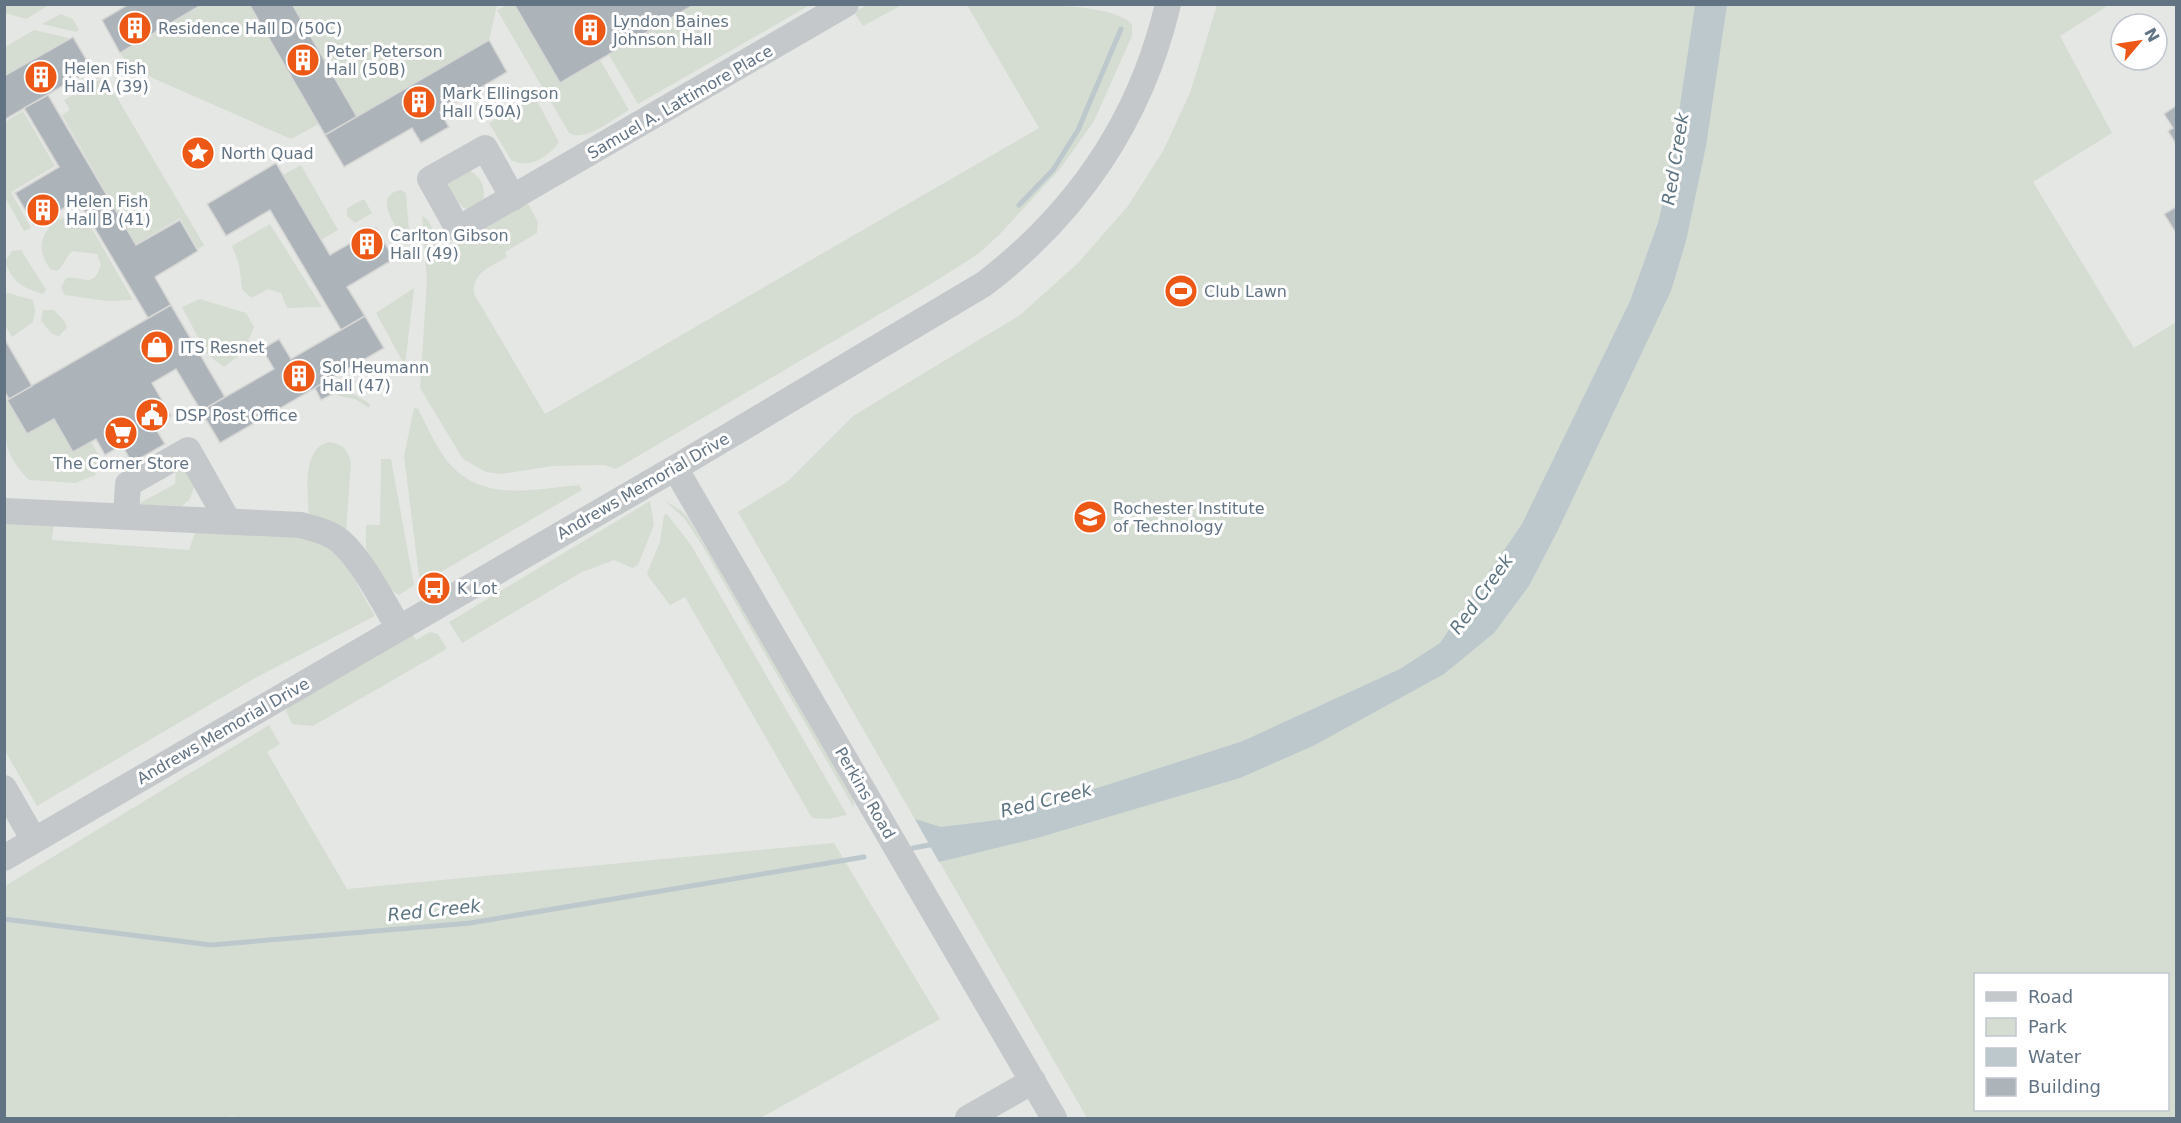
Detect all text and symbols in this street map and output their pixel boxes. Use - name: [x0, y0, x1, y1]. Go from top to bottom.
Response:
- building icon: Residence Hall D (50C): [117, 10, 153, 46]
- building icon: Lyndon Baines Johnson Hall: [572, 12, 608, 48]
- place label: Lyndon Baines Johnson Hall: [612, 12, 729, 49]
- north arrow: [2109, 12, 2169, 72]
- place label: Residence Hall D (50C): [158, 19, 342, 38]
- text: N: [2140, 25, 2163, 45]
- street label: Samuel A. Lattimore Place: [584, 41, 776, 163]
- building icon: Peter Peterson Hall (50B): [285, 42, 321, 78]
- place label: Peter Peterson Hall (50B): [326, 42, 443, 79]
- building icon: Helen Fish Hall A (39): [23, 59, 59, 95]
- place label: Helen Fish Hall A (39): [64, 59, 149, 96]
- building icon: Mark Ellingson Hall (50A): [401, 84, 437, 120]
- place label: Mark Ellingson Hall (50A): [442, 84, 559, 121]
- water label: Red Creek: [1657, 110, 1693, 207]
- place icon: North Quad: [180, 135, 216, 171]
- place label: North Quad: [221, 144, 314, 163]
- building icon: Helen Fish Hall B (41): [25, 192, 61, 228]
- place label: Helen Fish Hall B (41): [66, 192, 151, 229]
- building icon: Carlton Gibson Hall (49): [349, 226, 385, 262]
- place label: Carlton Gibson Hall (49): [390, 226, 509, 263]
- sports icon: Club Lawn: [1163, 273, 1199, 309]
- place label: Club Lawn: [1204, 282, 1287, 301]
- shop icon: ITS Resnet: [139, 329, 175, 365]
- place label: ITS Resnet: [180, 338, 265, 357]
- building icon: Sol Heumann Hall (47): [281, 358, 317, 394]
- place label: Sol Heumann Hall (47): [322, 358, 429, 395]
- public building icon: DSP Post Office: [134, 397, 170, 433]
- place label: DSP Post Office: [175, 406, 297, 425]
- supermarket icon: The Corner Store: [103, 415, 139, 451]
- street label: Andrews Memorial Drive: [553, 429, 733, 543]
- place label: The Corner Store: [52, 454, 189, 473]
- school or university icon: Rochester Institute of Technology: [1072, 499, 1108, 535]
- place label: Rochester Institute of Technology: [1113, 499, 1265, 536]
- water label: Red Creek: [1445, 549, 1518, 638]
- bus stop icon: K Lot: [416, 570, 452, 606]
- place label: K Lot: [457, 579, 497, 598]
- street label: Andrews Memorial Drive: [133, 674, 313, 788]
- street label: Perkins Road: [831, 744, 899, 842]
- water label: Red Creek: [998, 778, 1095, 821]
- water label: Red Creek: [387, 895, 483, 925]
- legend: [1974, 973, 2169, 1111]
- text: Road: [2028, 986, 2073, 1007]
- text: Park: [2028, 1016, 2067, 1037]
- text: Water: [2028, 1046, 2082, 1067]
- text: Building: [2028, 1076, 2101, 1097]

